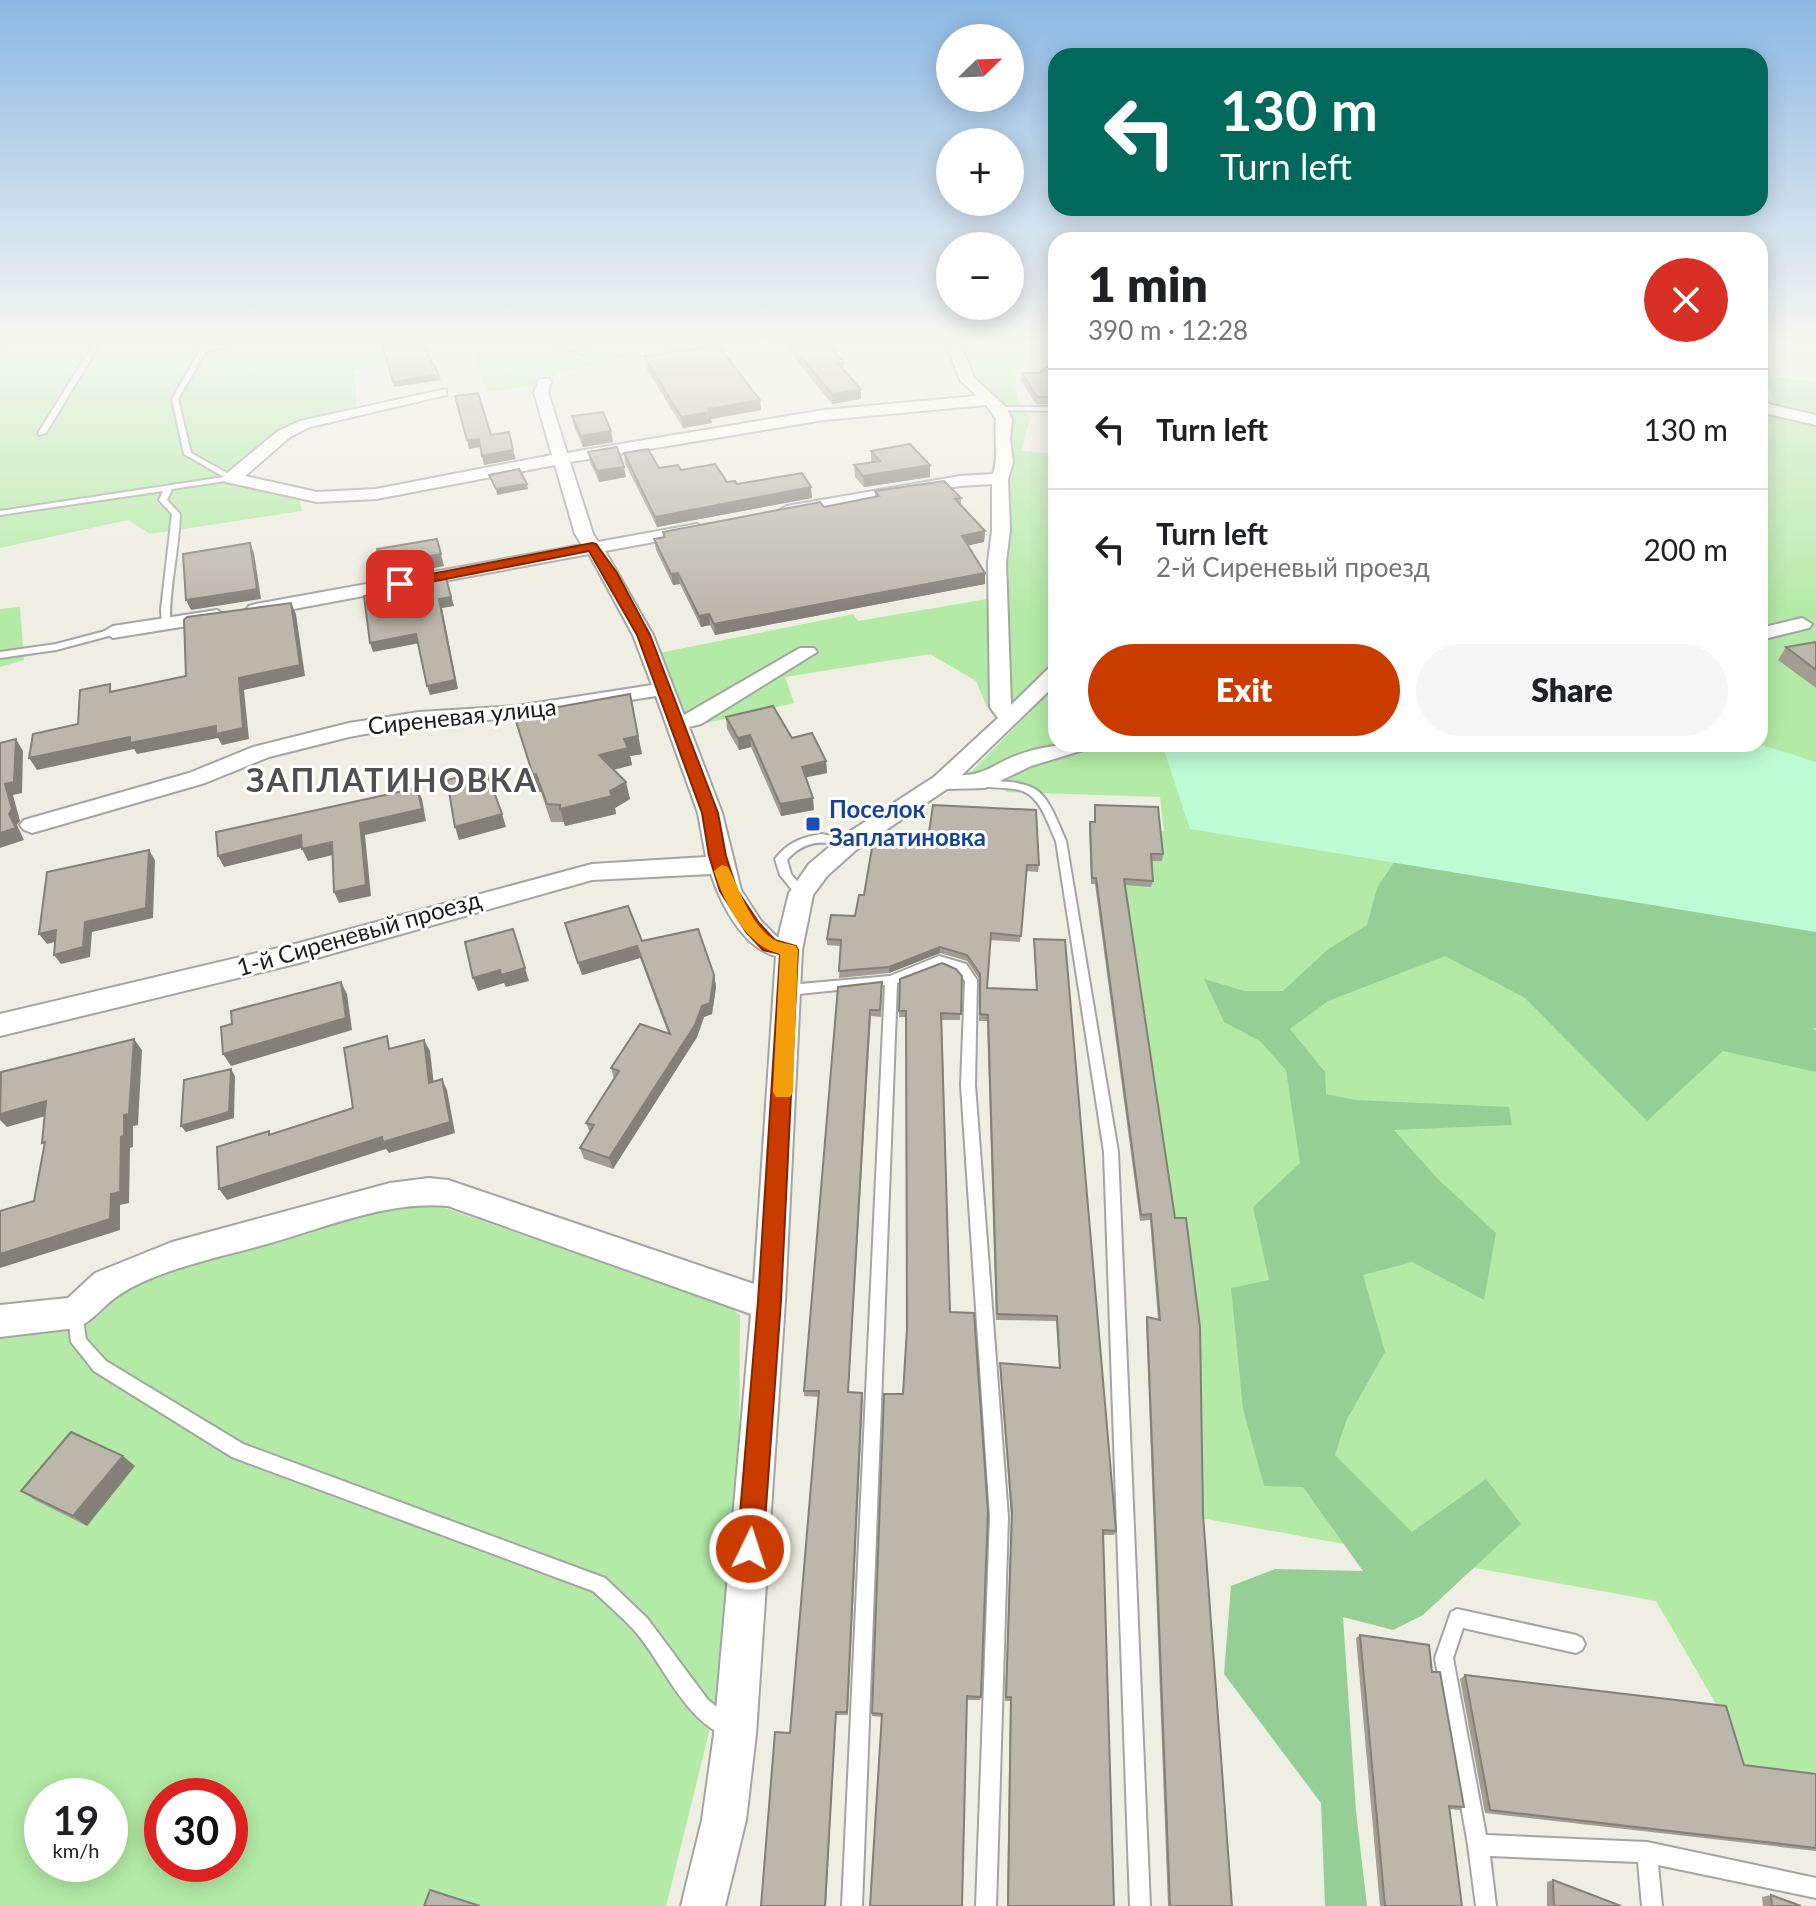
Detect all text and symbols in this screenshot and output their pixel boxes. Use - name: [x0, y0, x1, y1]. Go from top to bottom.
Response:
- north arrow: [936, 24, 1024, 112]
- map controls: [936, 24, 1024, 320]
- text: 130 m: [1220, 76, 1378, 143]
- icon: left: [1088, 80, 1192, 184]
- button: +: [936, 128, 1024, 216]
- text: Turn left: [1220, 144, 1352, 188]
- button: −: [936, 232, 1024, 320]
- text: 1 min: [1088, 255, 1208, 312]
- button: close: [1644, 258, 1728, 342]
- text: 390 m · 12:28: [1088, 314, 1248, 346]
- icon: left: [1088, 407, 1132, 451]
- text: Turn left: [1156, 411, 1268, 447]
- text: 130 m: [1643, 411, 1728, 447]
- text: Turn left: [1156, 515, 1268, 551]
- icon: left: [1088, 527, 1132, 571]
- text: 200 m: [1643, 531, 1728, 567]
- pin: [366, 550, 434, 618]
- text: 2-й Сиреневый проезд: [1156, 551, 1430, 583]
- icon: arrive: [378, 562, 422, 606]
- button: Exit: [1088, 644, 1400, 736]
- button: Share: [1416, 644, 1728, 736]
- street label: Сиреневая улица: [366, 691, 558, 740]
- district label: ЗАПЛАТИНОВКА: [246, 760, 538, 799]
- place label: Поселок Заплатиновка: [829, 794, 986, 851]
- marker: Поселок Заплатиновка: [804, 815, 822, 833]
- street label: 1-й Сиреневый проезд: [233, 884, 484, 981]
- position arrow: [708, 1507, 792, 1591]
- speed limit sign: 30: [144, 1778, 248, 1882]
- text: 19: [53, 1796, 99, 1844]
- text: km/h: [53, 1838, 99, 1862]

